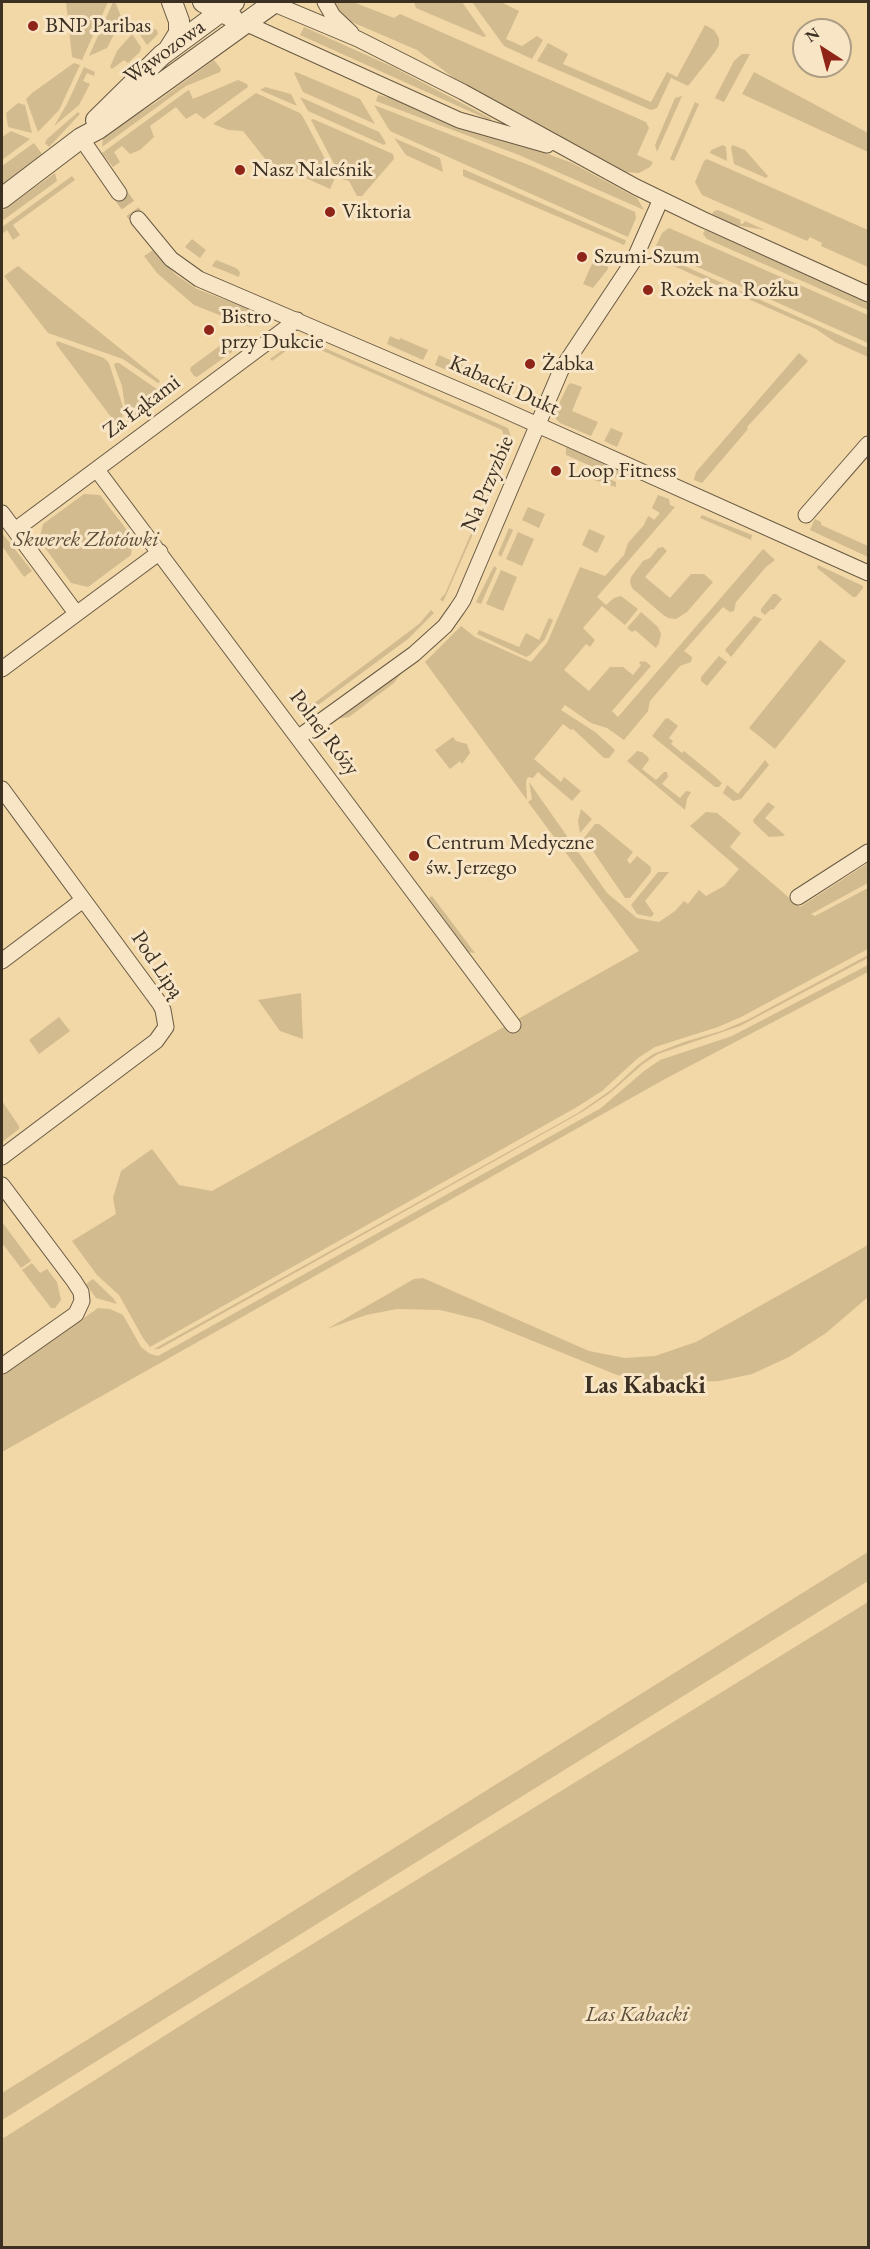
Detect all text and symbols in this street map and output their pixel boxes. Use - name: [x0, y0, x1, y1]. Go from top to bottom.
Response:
- place label: BNP Paribas: [45, 13, 151, 39]
- street label: Wąwozowa: [119, 14, 211, 90]
- north arrow: [792, 18, 852, 78]
- marker: BNP Paribas: [26, 19, 40, 33]
- text: N: [801, 22, 824, 47]
- place label: Nasz Naleśnik: [252, 157, 372, 183]
- marker: Nasz Naleśnik: [233, 163, 247, 177]
- place label: Viktoria: [342, 199, 411, 225]
- marker: Viktoria: [323, 205, 337, 219]
- place label: Szumi-Szum: [594, 244, 700, 270]
- marker: Szumi-Szum: [575, 250, 589, 264]
- place label: Rożek na Rożku: [660, 277, 799, 303]
- marker: Rożek na Rożku: [641, 283, 655, 297]
- place label: Bistro przy Dukcie: [221, 304, 324, 356]
- marker: Bistro przy Dukcie: [202, 323, 216, 337]
- street label: Kabacki Dukt: [445, 350, 563, 422]
- place label: Żabka: [542, 351, 594, 377]
- marker: Żabka: [523, 357, 537, 371]
- street label: Za Łąkami: [98, 369, 186, 445]
- street label: Na Przyzbie: [456, 432, 520, 536]
- place label: Loop Fitness: [568, 458, 676, 484]
- marker: Loop Fitness: [549, 464, 563, 478]
- park label: Skwerek Złotówki: [13, 527, 159, 553]
- street label: Polnej Róży: [283, 685, 365, 781]
- place label: Centrum Medyczne św. Jerzego: [426, 830, 594, 882]
- marker: Centrum Medyczne św. Jerzego: [407, 849, 421, 863]
- street label: Pod Lipą: [125, 926, 189, 1004]
- district label: Las Kabacki: [584, 1372, 706, 1400]
- park label: Las Kabacki: [585, 2002, 689, 2028]

